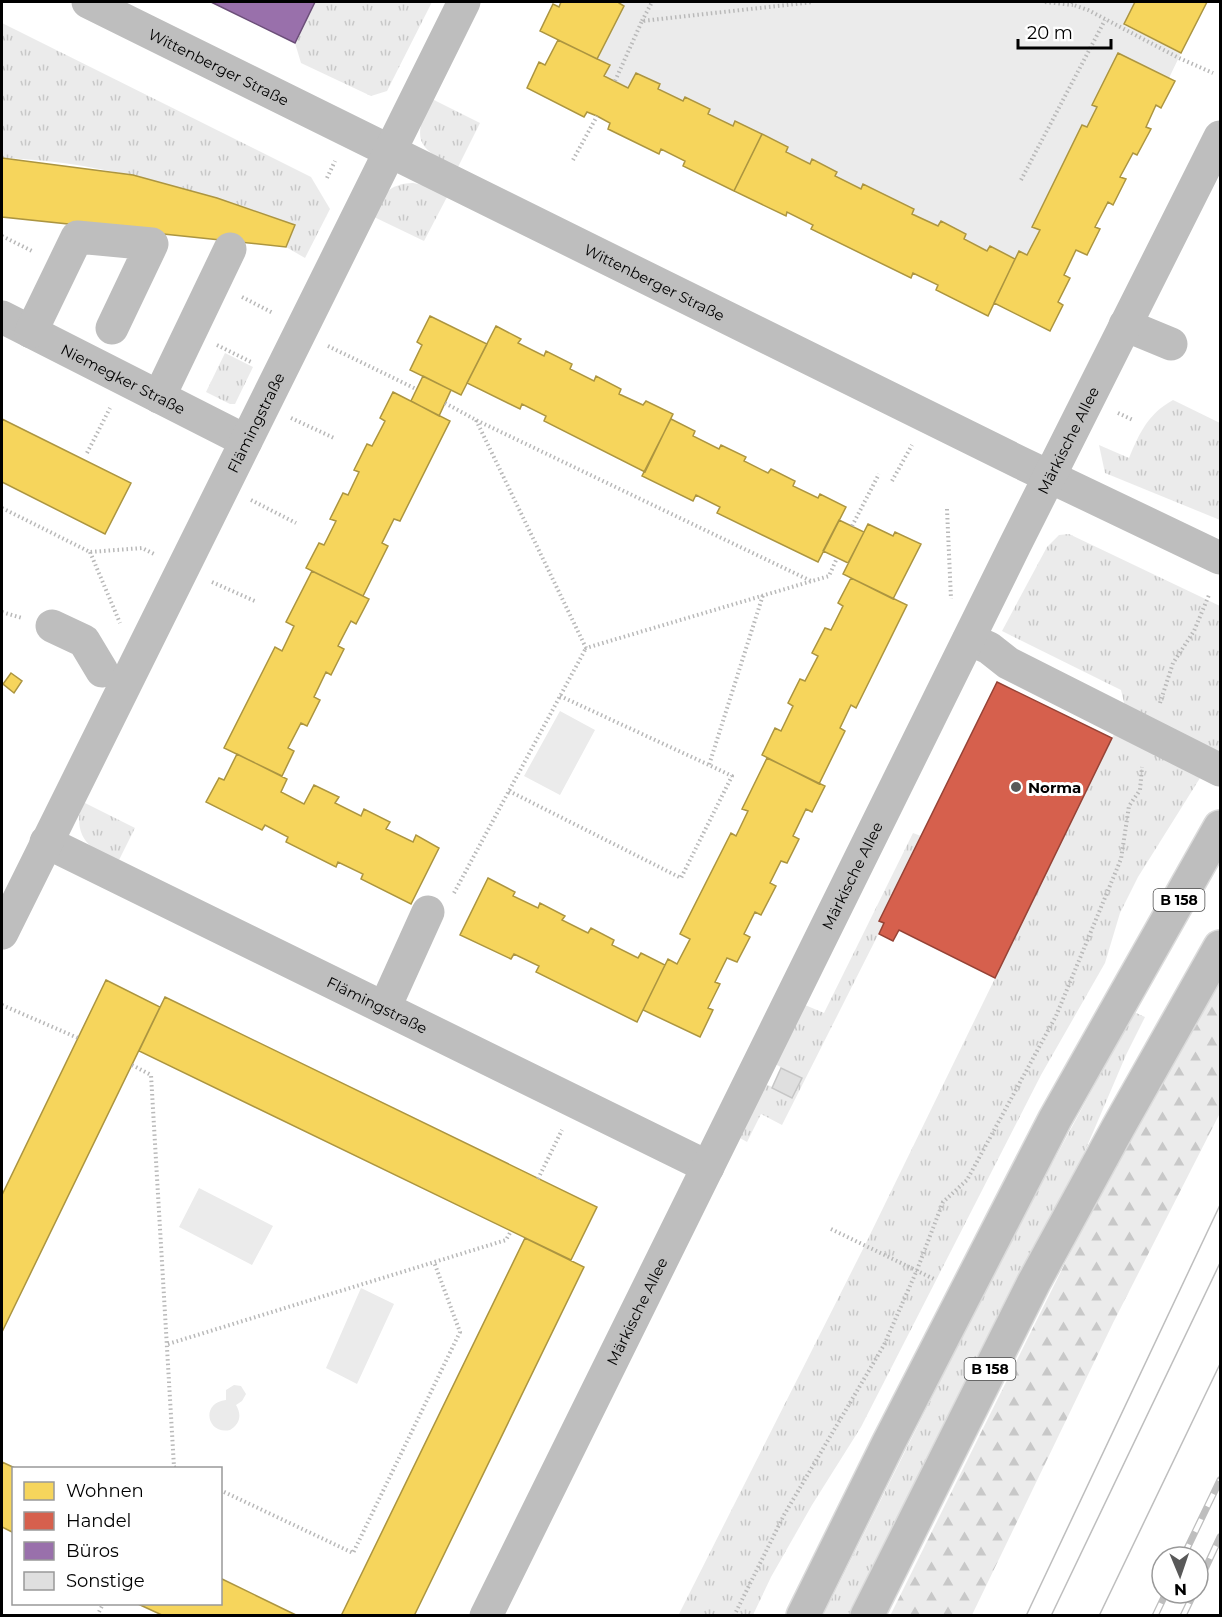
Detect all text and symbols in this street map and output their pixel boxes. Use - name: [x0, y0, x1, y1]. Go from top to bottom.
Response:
- scale bar: [1018, 12, 1111, 50]
- text: 20 m: [1027, 22, 1073, 44]
- street label: Wittenberger Straße: [146, 24, 292, 109]
- street label: Wittenberger Straße: [581, 239, 728, 325]
- street label: Niemegker Straße: [58, 339, 189, 418]
- street label: Flämingstraße: [223, 369, 288, 476]
- street label: Märkische Allee: [1033, 383, 1103, 497]
- place label: Norma: [1028, 778, 1081, 797]
- marker: Norma: [1009, 780, 1023, 794]
- street label: Märkische Allee: [817, 818, 886, 932]
- road number: B 158: [1154, 889, 1204, 911]
- street label: Flämingstraße: [324, 972, 431, 1037]
- street label: Märkische Allee: [602, 1254, 671, 1368]
- road number: B 158: [964, 1358, 1016, 1380]
- legend: [12, 1467, 222, 1605]
- text: Wohnen: [66, 1480, 144, 1502]
- text: Handel: [66, 1510, 131, 1532]
- text: Büros: [66, 1540, 119, 1562]
- north arrow: [1150, 1545, 1210, 1605]
- text: Sonstige: [66, 1570, 145, 1592]
- text: N: [1174, 1580, 1187, 1599]

